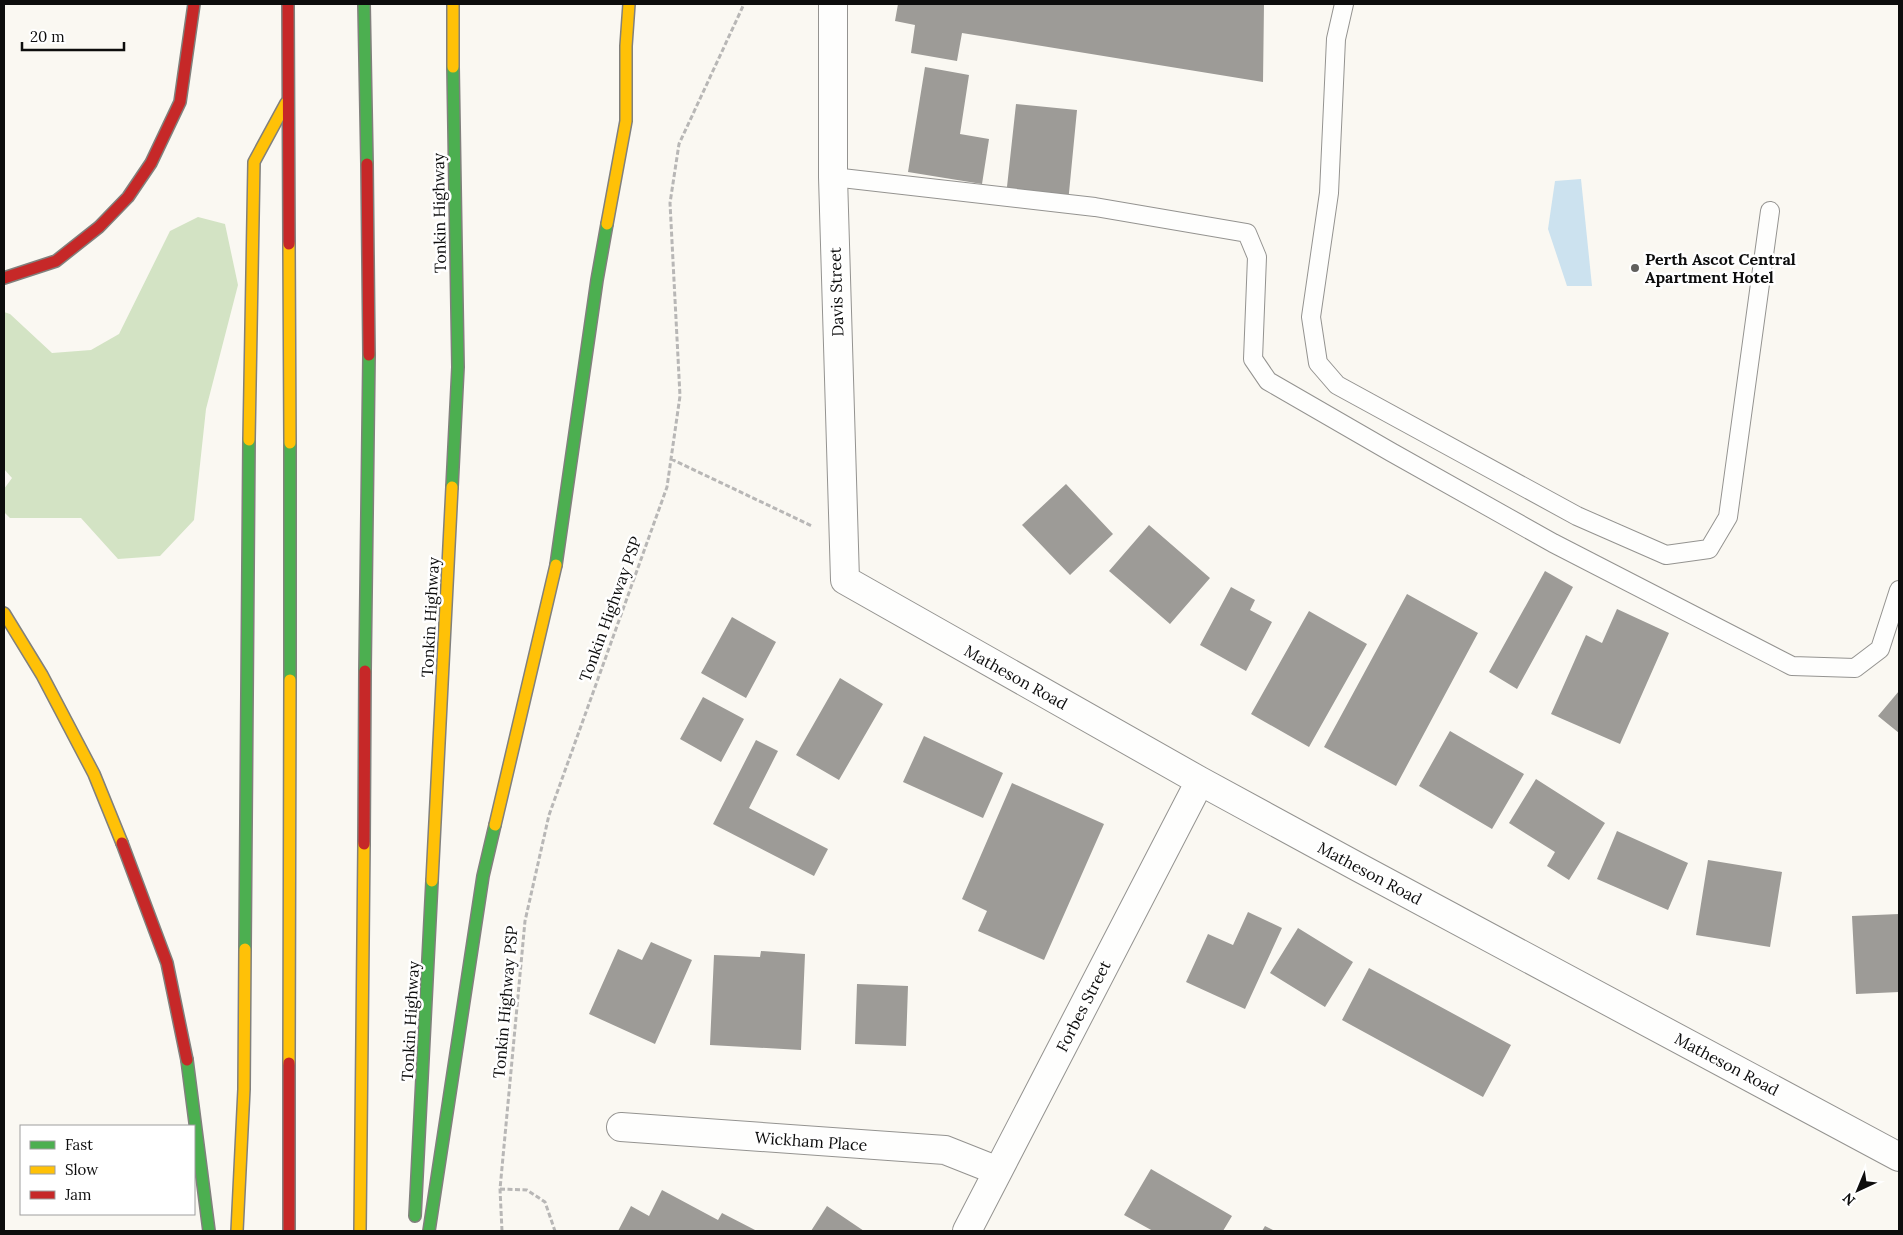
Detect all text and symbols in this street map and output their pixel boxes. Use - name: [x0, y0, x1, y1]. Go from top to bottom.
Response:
- scale bar: [22, 20, 125, 52]
- text: 20 m: [30, 27, 65, 46]
- street label: Tonkin Highway: [428, 152, 450, 273]
- street label: Davis Street: [824, 246, 848, 337]
- place label: Perth Ascot Central Apartment Hotel: [1645, 249, 1796, 287]
- marker: Perth Ascot Central Apartment Hotel: [1629, 262, 1641, 274]
- street label: Tonkin Highway PSP: [574, 533, 646, 684]
- street label: Tonkin Highway: [417, 556, 443, 678]
- street label: Matheson Road: [961, 640, 1072, 714]
- street label: Matheson Road: [1314, 837, 1426, 909]
- street label: Tonkin Highway PSP: [488, 925, 522, 1079]
- street label: Forbes Street: [1051, 956, 1115, 1055]
- street label: Tonkin Highway: [397, 960, 423, 1082]
- street label: Matheson Road: [1671, 1028, 1783, 1100]
- legend: [20, 1125, 195, 1215]
- street label: Wickham Place: [754, 1127, 868, 1155]
- text: Fast: [65, 1135, 93, 1154]
- text: Slow: [65, 1160, 98, 1179]
- north arrow: [1833, 1165, 1883, 1215]
- text: Jam: [64, 1185, 92, 1204]
- text: N: [1839, 1189, 1859, 1210]

